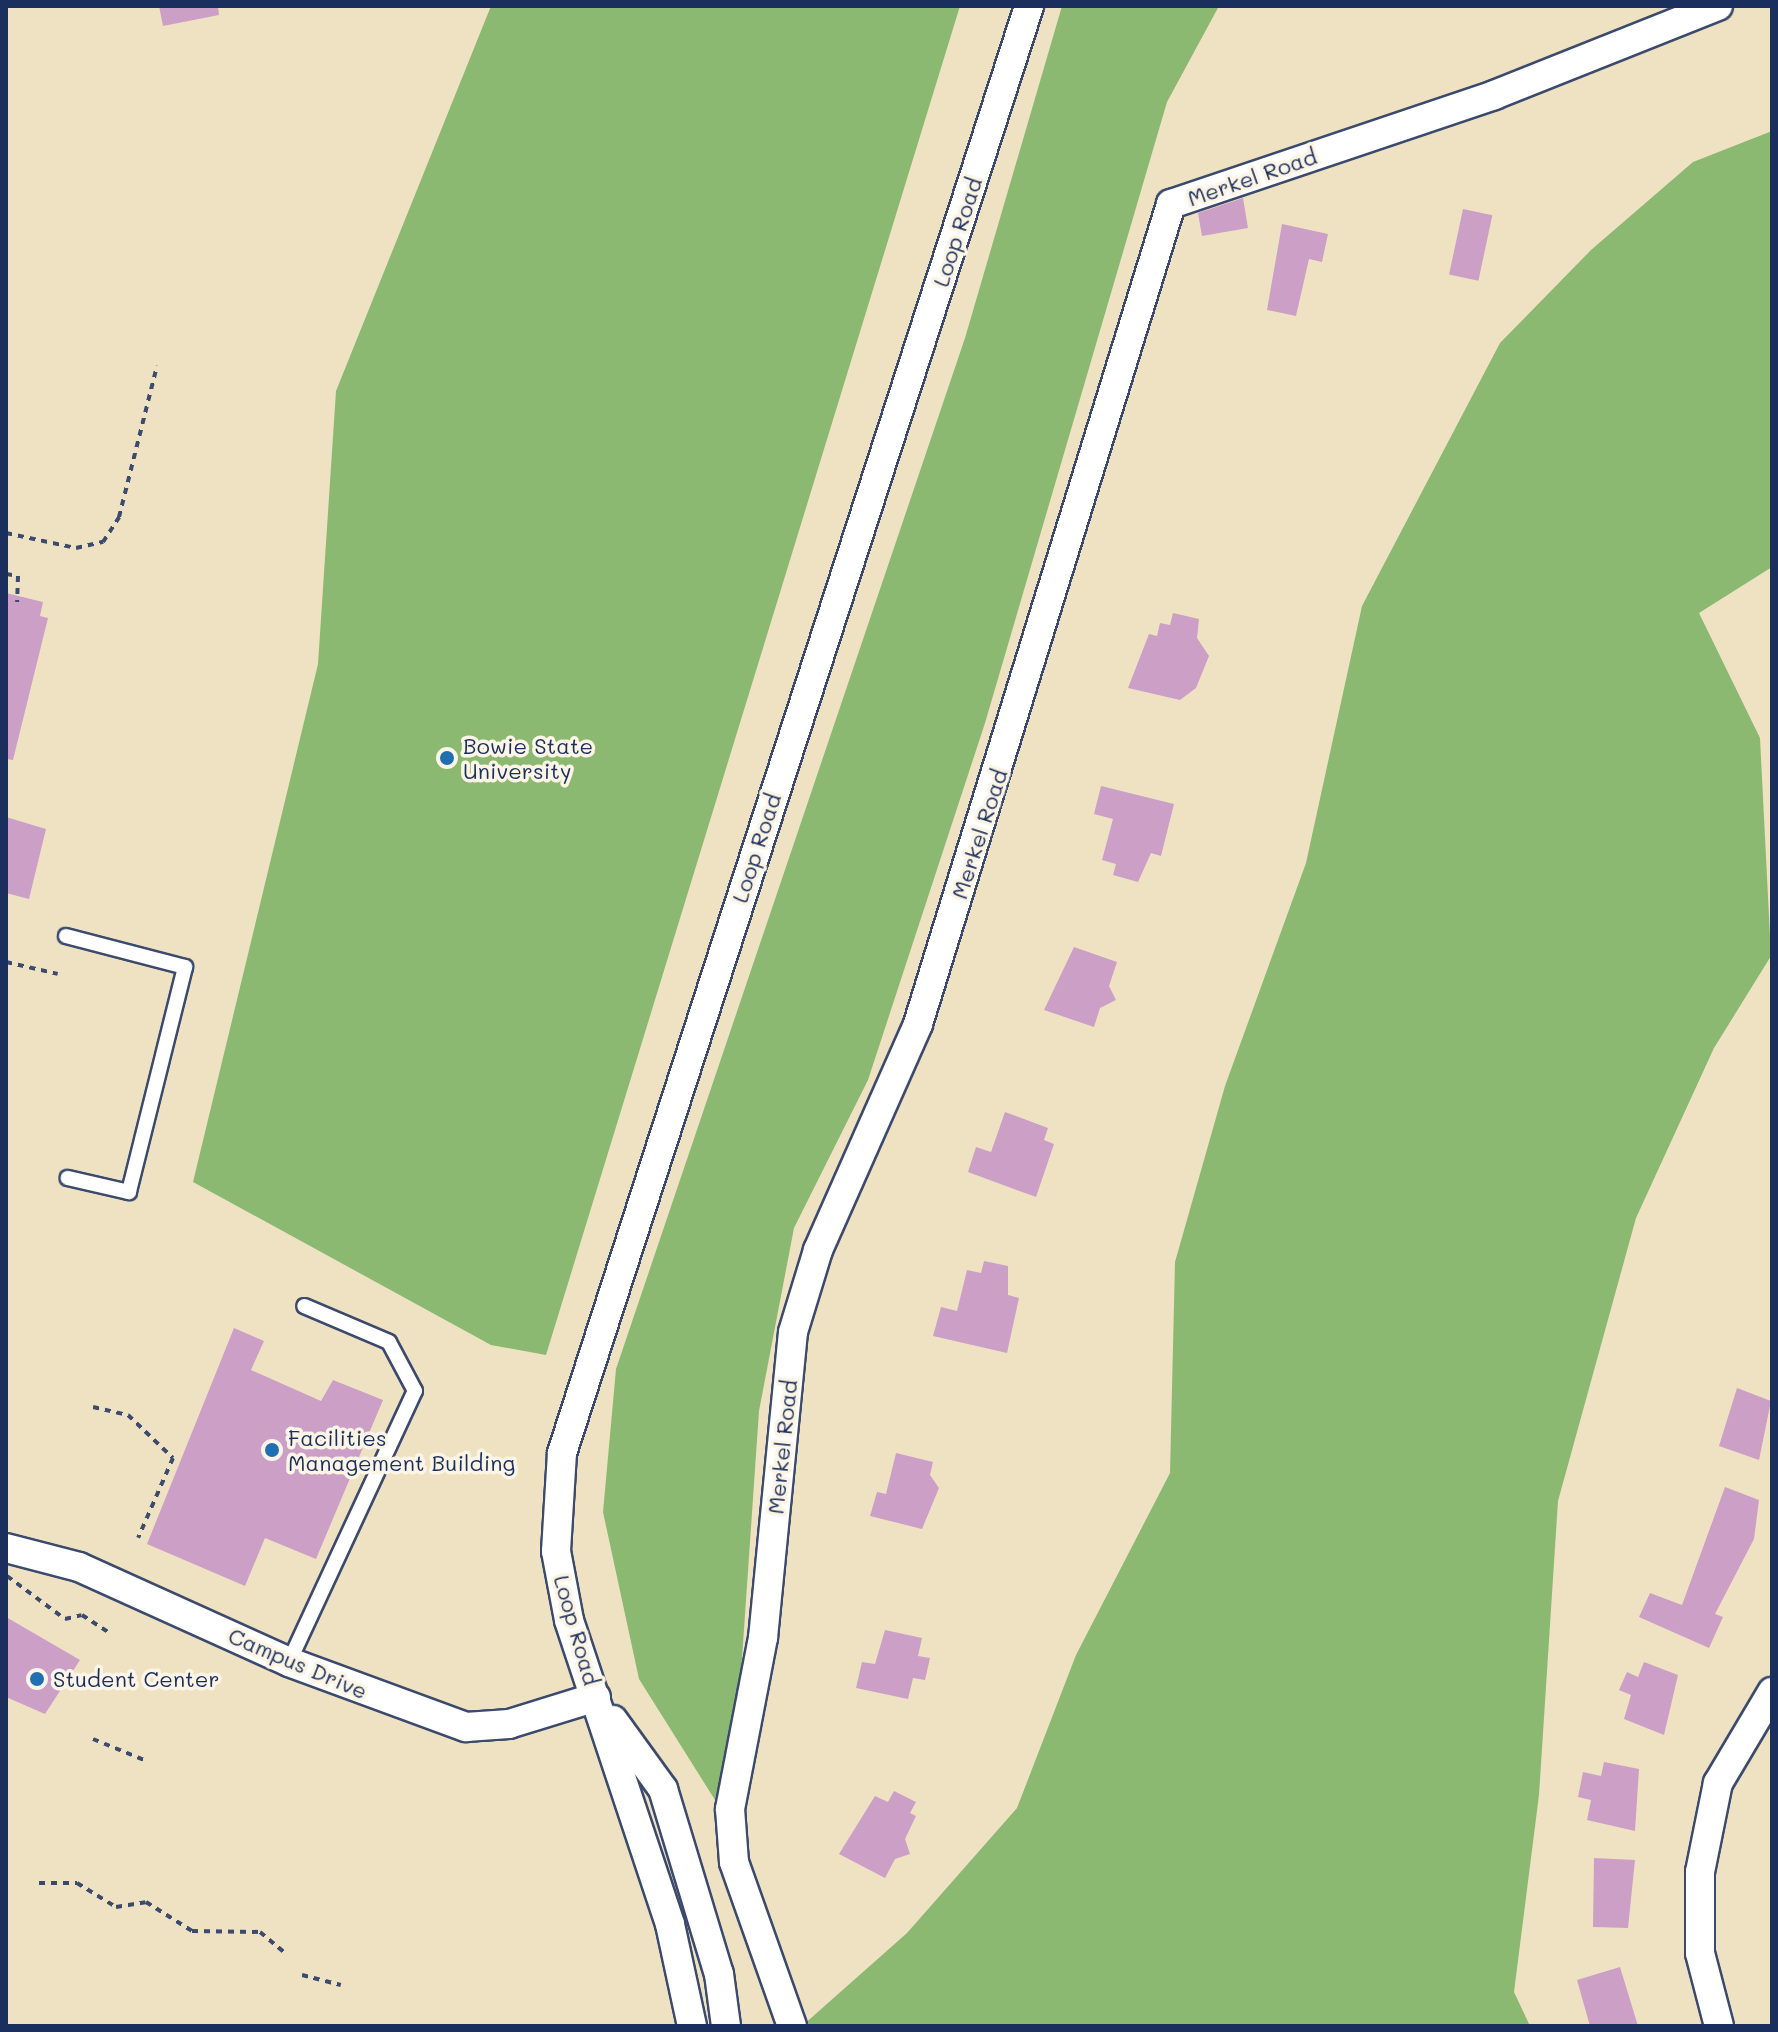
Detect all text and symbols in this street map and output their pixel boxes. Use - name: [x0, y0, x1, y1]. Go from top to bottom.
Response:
- street label: Merkel Road: [1184, 143, 1320, 211]
- street label: Loop Road: [927, 174, 987, 290]
- place label: Bowie State University: [463, 732, 593, 784]
- marker: Bowie State University: [438, 749, 456, 767]
- street label: Merkel Road: [946, 766, 1012, 902]
- street label: Loop Road: [726, 790, 786, 906]
- street label: Merkel Road: [762, 1379, 802, 1515]
- place label: Facilities Management Building: [288, 1424, 515, 1476]
- marker: Facilities Management Building: [263, 1441, 281, 1459]
- street label: Loop Road: [549, 1572, 605, 1688]
- street label: Campus Drive: [225, 1622, 371, 1704]
- place label: Student Center: [53, 1666, 219, 1692]
- marker: Student Center: [28, 1670, 46, 1688]

